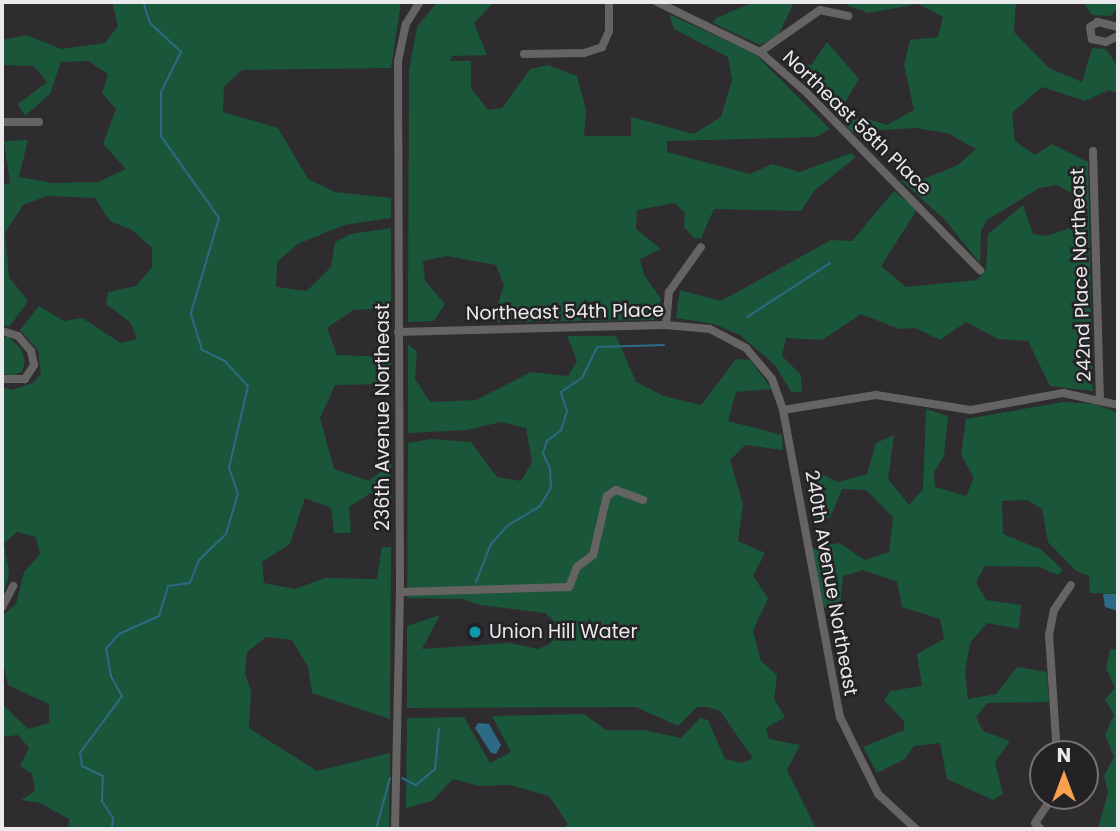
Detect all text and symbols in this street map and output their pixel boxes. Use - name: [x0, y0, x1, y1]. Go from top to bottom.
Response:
- street label: Northeast 58th Place: [778, 46, 936, 200]
- street label: 242nd Place Northeast: [1066, 168, 1096, 382]
- street label: Northeast 54th Place: [466, 299, 664, 325]
- street label: 236th Avenue Northeast: [372, 303, 394, 531]
- street label: 240th Avenue Northeast: [800, 468, 862, 698]
- place label: Union Hill Water: [489, 621, 637, 643]
- marker: Union Hill Water: [467, 624, 483, 640]
- north arrow: [1029, 740, 1099, 810]
- text: N: [1057, 742, 1071, 769]

